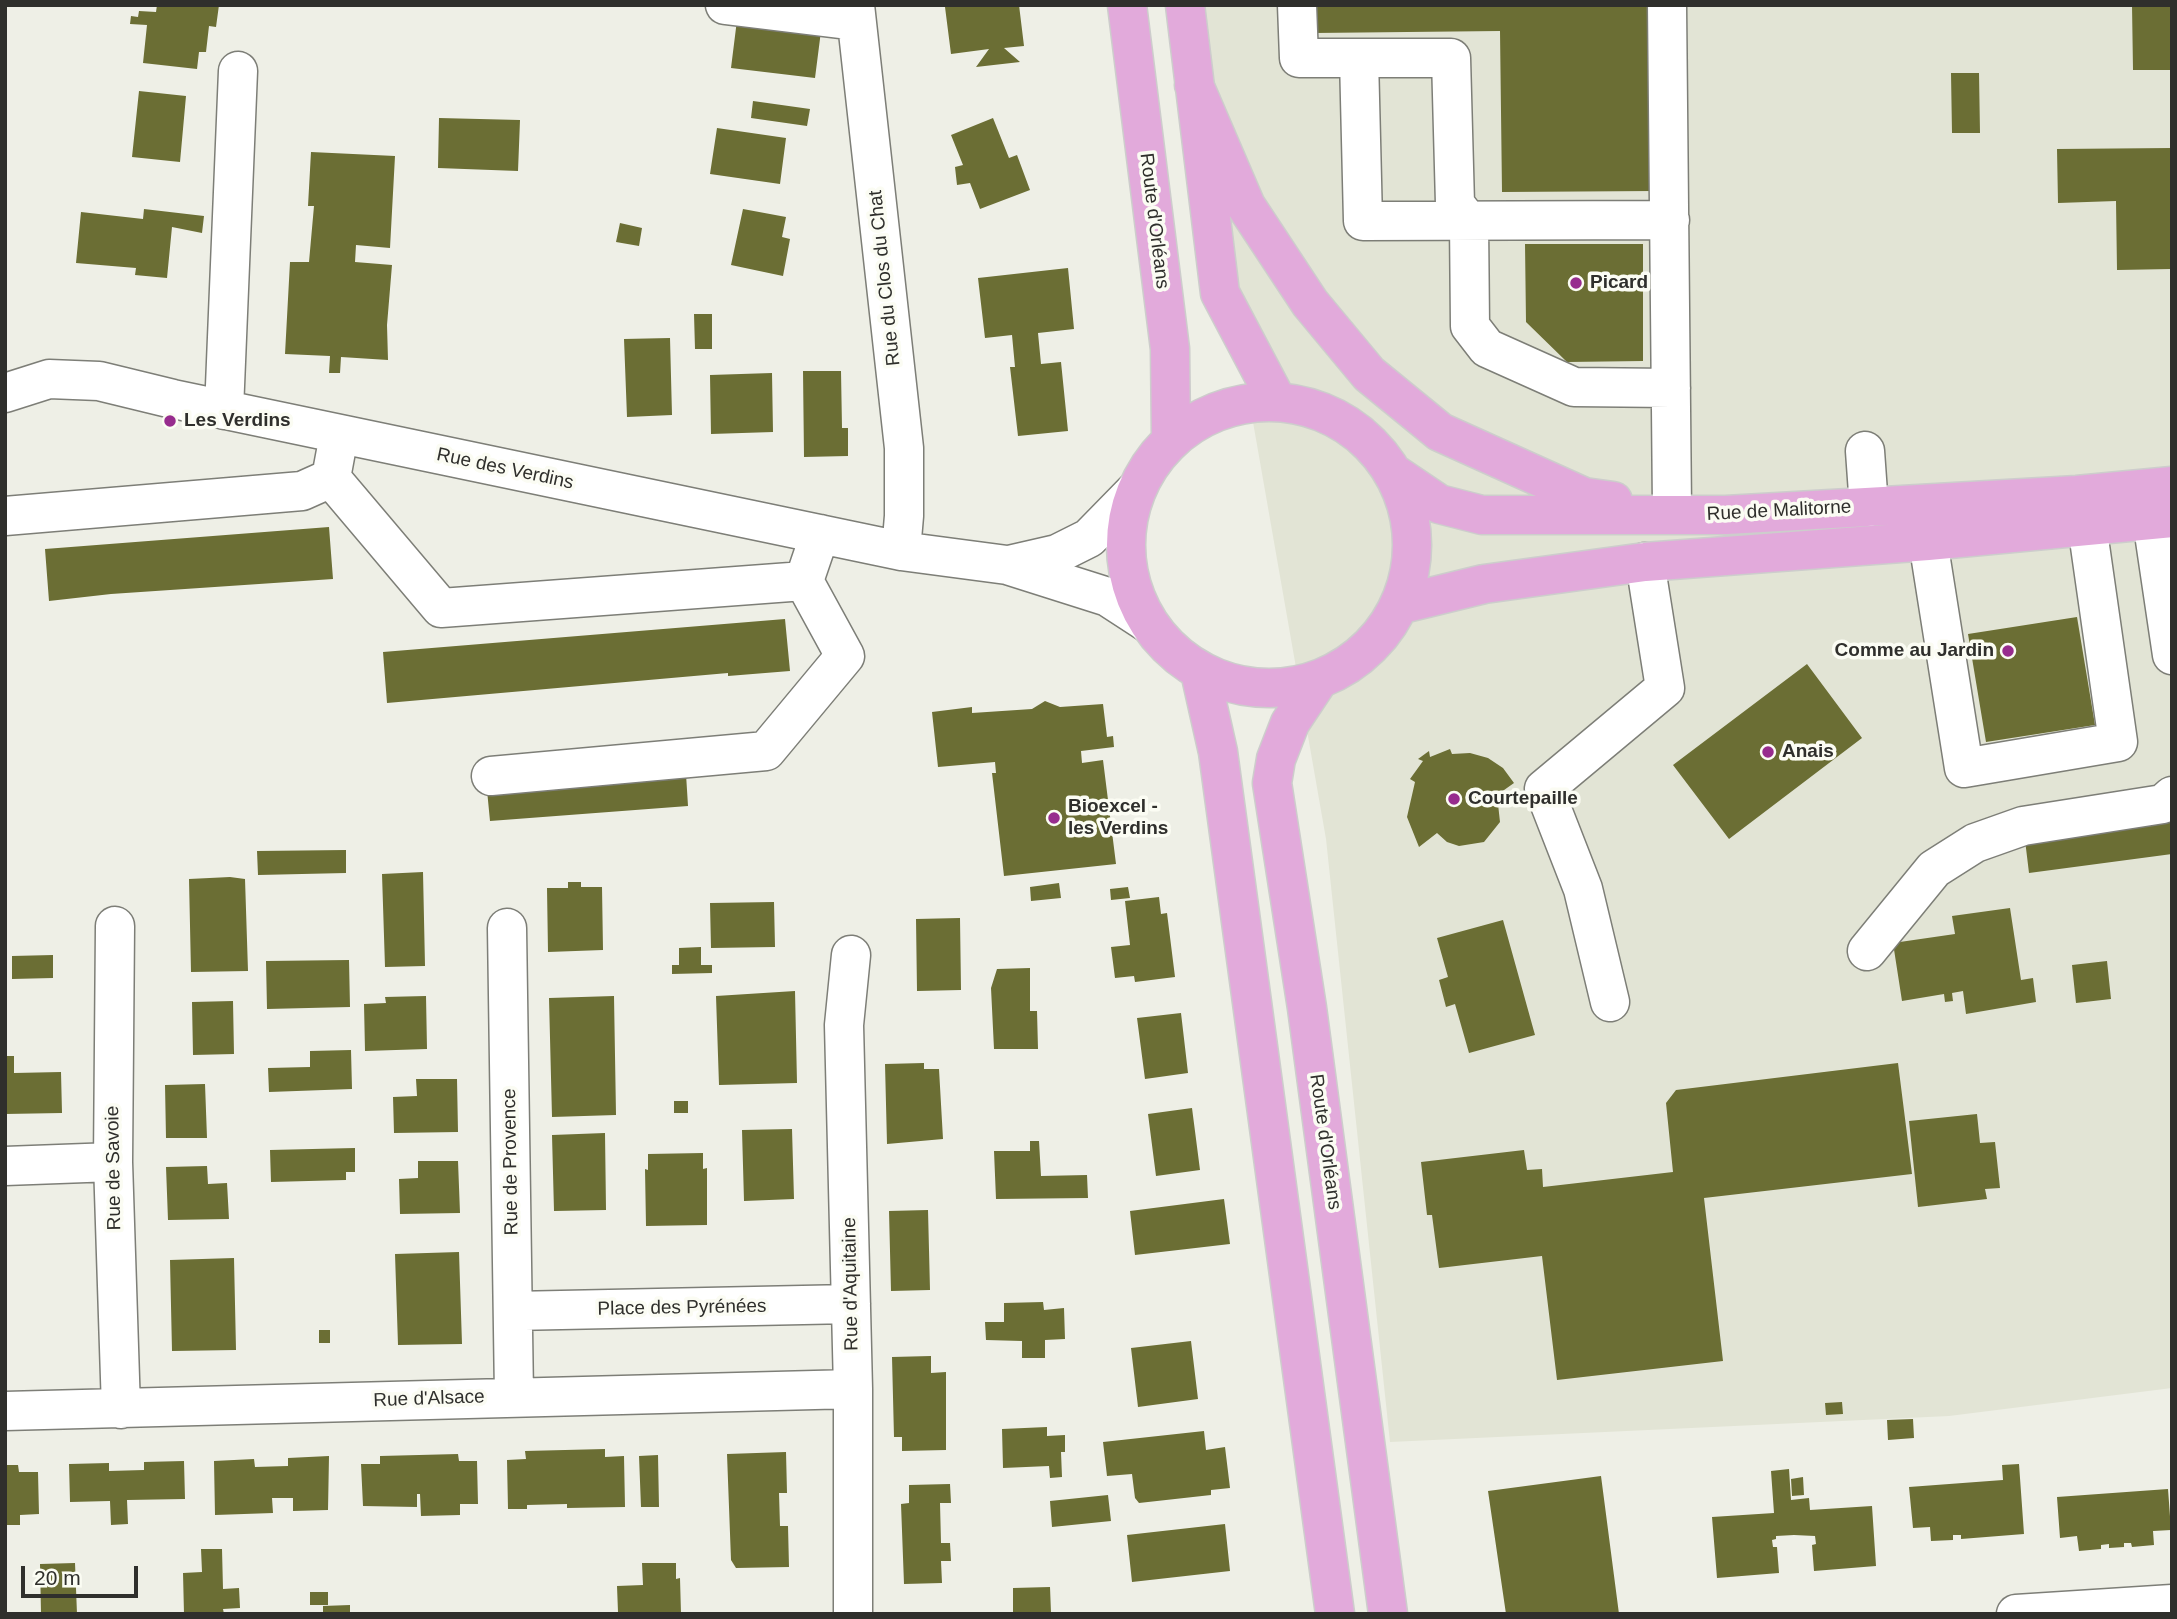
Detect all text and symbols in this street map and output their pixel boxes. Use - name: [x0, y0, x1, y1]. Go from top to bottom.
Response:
- street label: Route d'Orléans: [1134, 152, 1174, 290]
- street label: Rue du Clos du Chat: [864, 189, 906, 367]
- place label: Picard: [1590, 272, 1648, 294]
- marker: Picard: [1568, 275, 1584, 291]
- place label: Les Verdins: [184, 410, 291, 432]
- marker: Les Verdins: [162, 413, 178, 429]
- street label: Rue des Verdins: [434, 443, 576, 495]
- street label: Rue de Malitorne: [1706, 496, 1852, 526]
- place label: Comme au Jardin: [1835, 640, 1994, 662]
- marker: Comme au Jardin: [2000, 643, 2016, 659]
- place label: Anais: [1782, 741, 1834, 763]
- marker: Anais: [1760, 744, 1776, 760]
- place label: Courtepaille: [1468, 788, 1578, 810]
- marker: Courtepaille: [1446, 791, 1462, 807]
- place label: Bioexcel - les Verdins: [1068, 796, 1168, 840]
- marker: Bioexcel - les Verdins: [1046, 810, 1062, 826]
- street label: Route d'Orléans: [1304, 1073, 1346, 1211]
- street label: Rue de Provence: [498, 1088, 524, 1236]
- street label: Rue de Savoie: [102, 1105, 126, 1231]
- street label: Rue d'Aquitaine: [838, 1217, 864, 1351]
- street label: Place des Pyrénées: [597, 1295, 767, 1321]
- street label: Rue d'Alsace: [373, 1386, 485, 1412]
- scale bar: [24, 1552, 142, 1596]
- text: 20 m: [34, 1566, 81, 1589]

